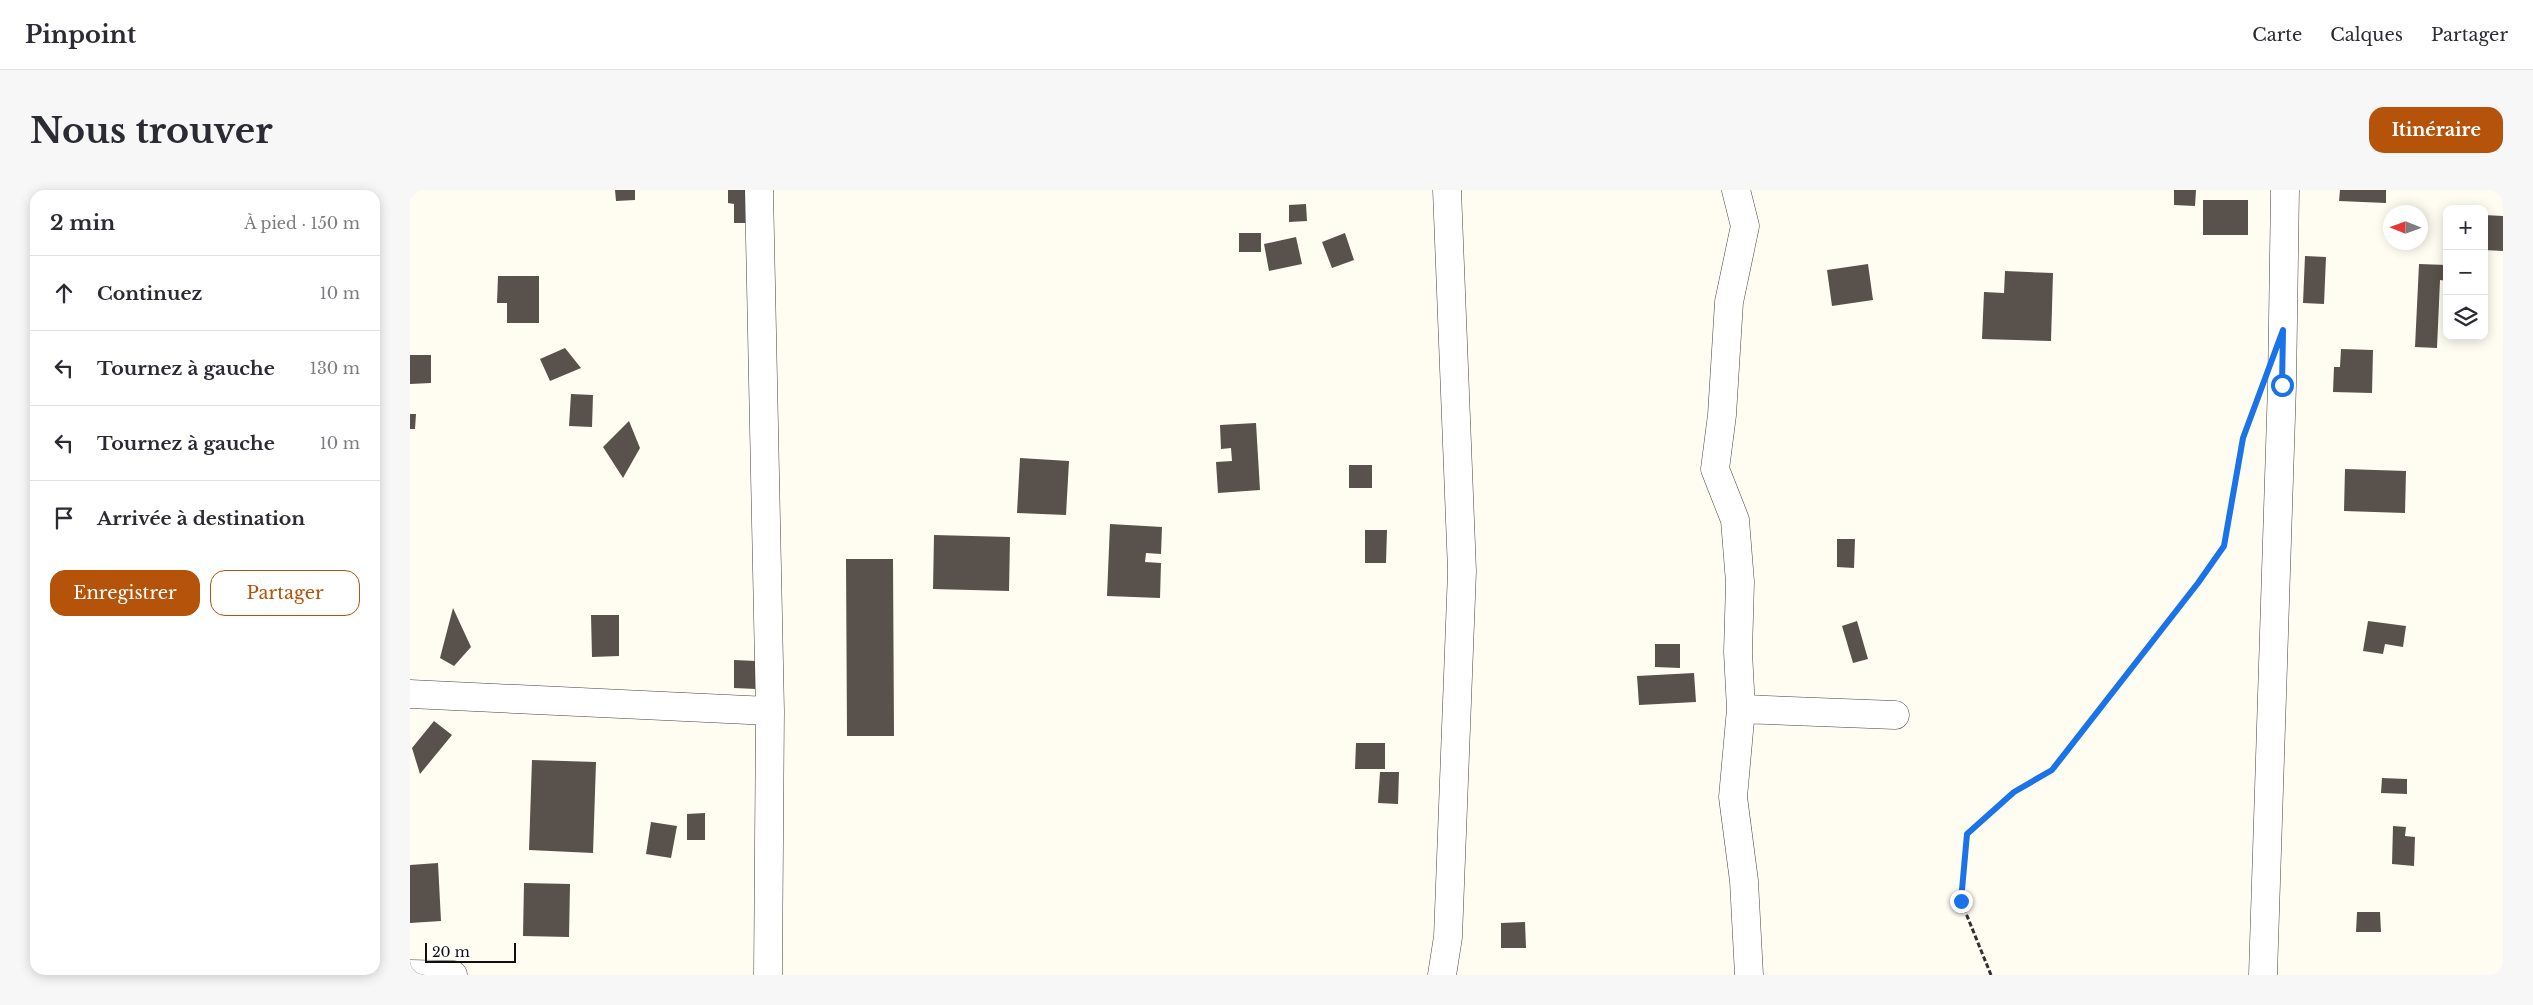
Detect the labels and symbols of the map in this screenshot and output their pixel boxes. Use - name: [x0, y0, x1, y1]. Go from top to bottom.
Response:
- north arrow: [2383, 205, 2428, 250]
- route start: [2271, 374, 2294, 397]
- route end: [1950, 890, 1973, 913]
- scale bar: [425, 940, 516, 963]

